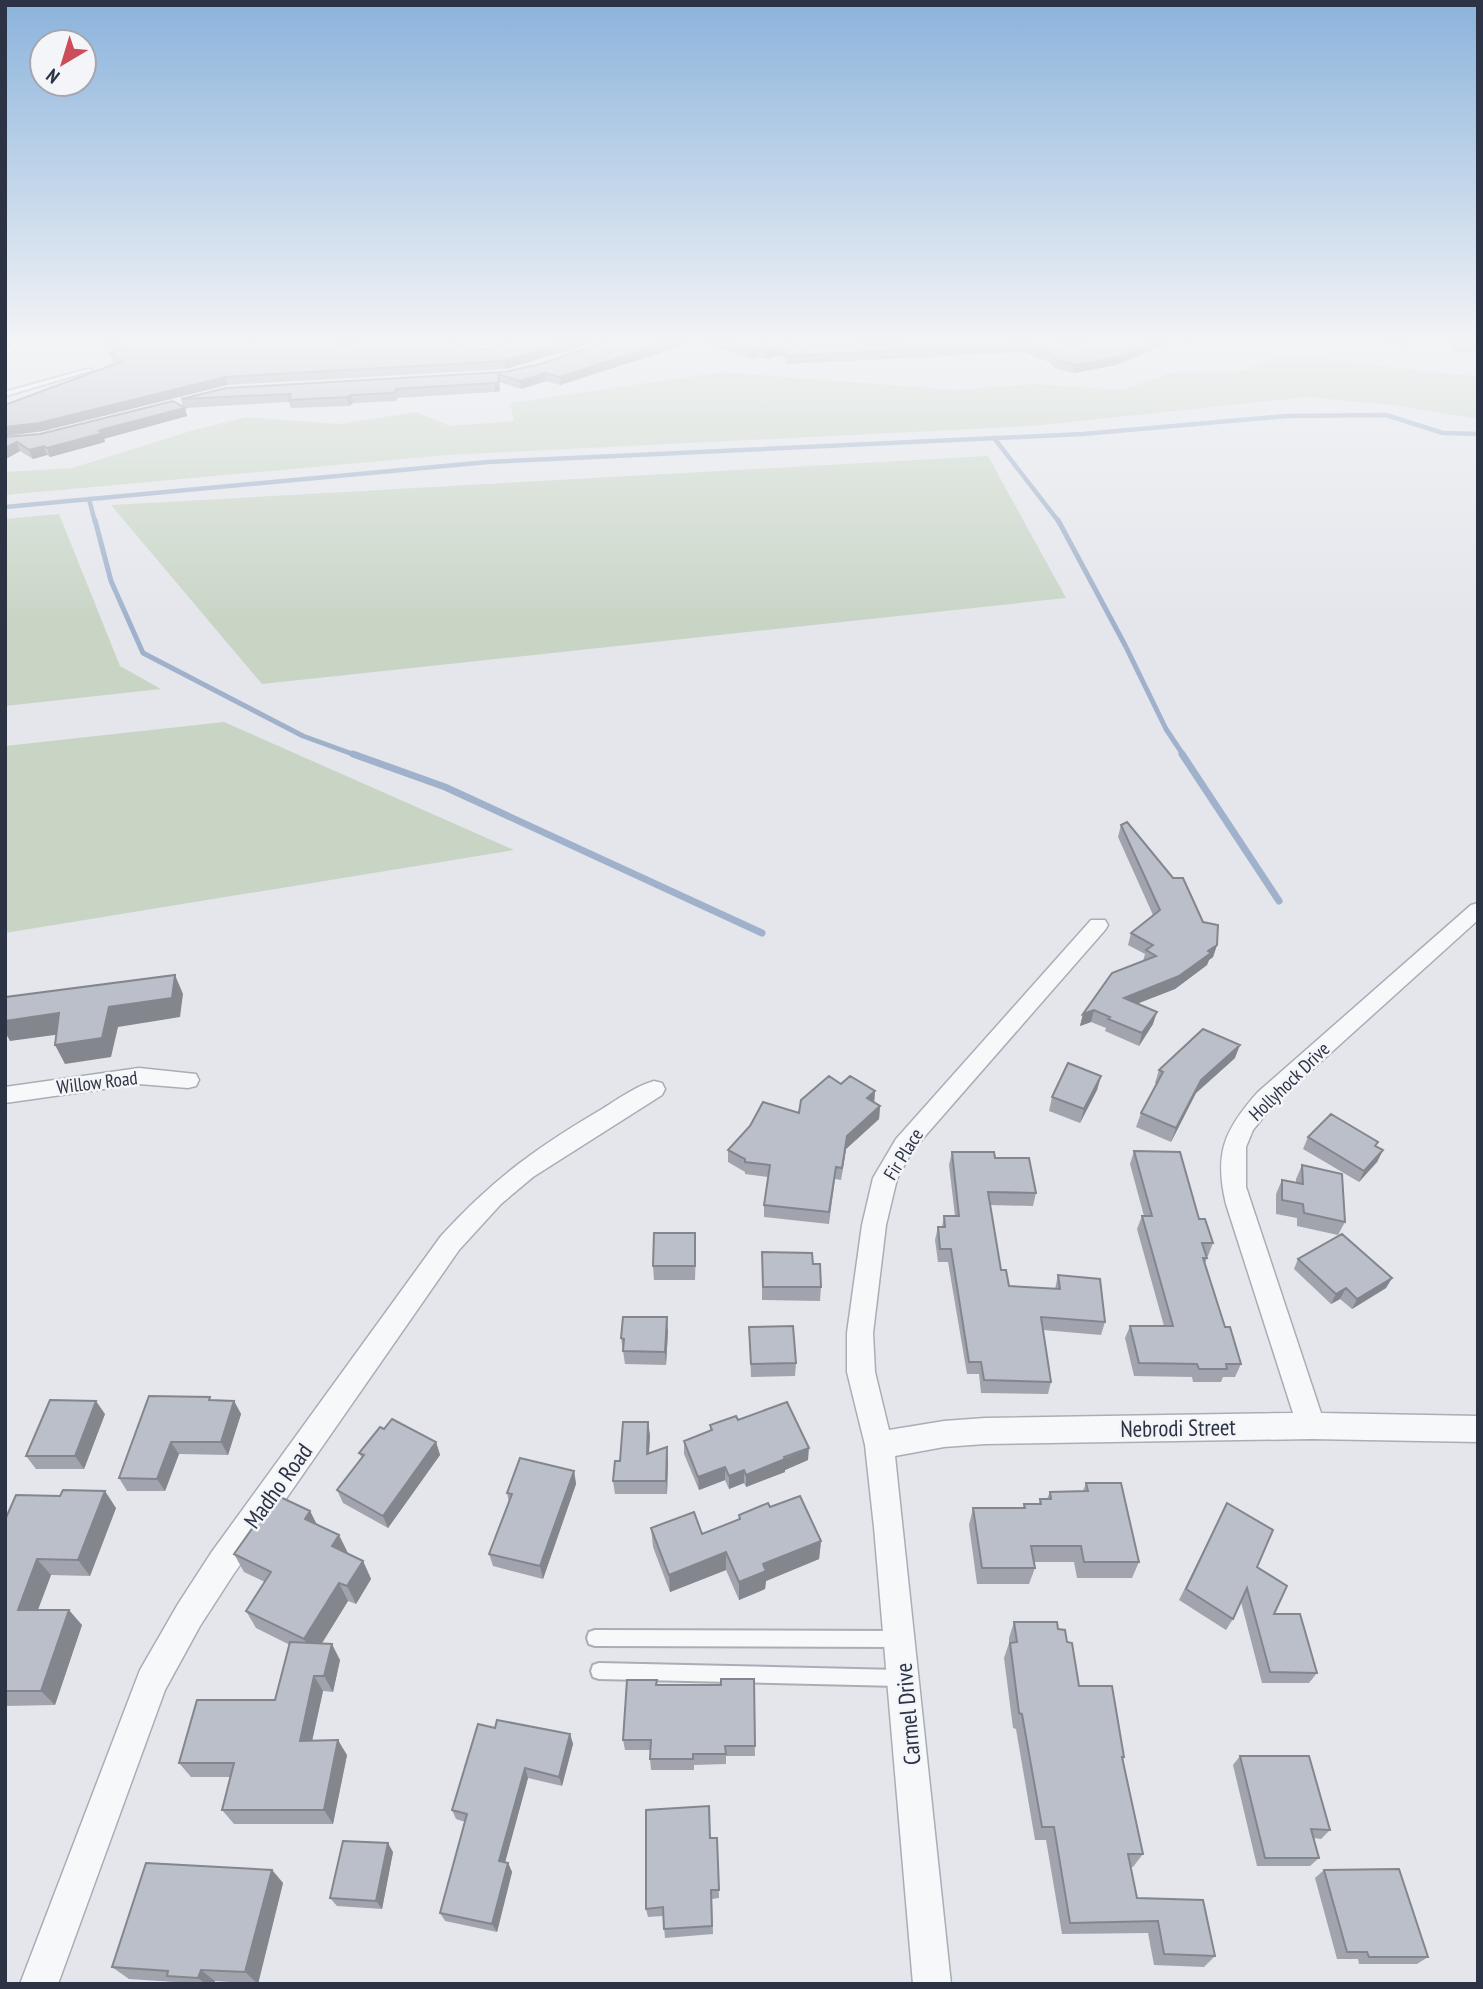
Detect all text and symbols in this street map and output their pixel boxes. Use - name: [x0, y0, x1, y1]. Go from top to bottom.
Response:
- north arrow: [28, 28, 98, 98]
- text: N: [41, 64, 64, 89]
- street label: Hollyhock Drive: [1244, 1036, 1335, 1125]
- street label: Willow Road: [55, 1065, 139, 1099]
- street label: Fir Place: [878, 1124, 928, 1184]
- street label: Nebrodi Street: [1120, 1412, 1237, 1443]
- street label: Madho Road: [237, 1438, 318, 1534]
- street label: Carmel Drive: [889, 1662, 926, 1766]

